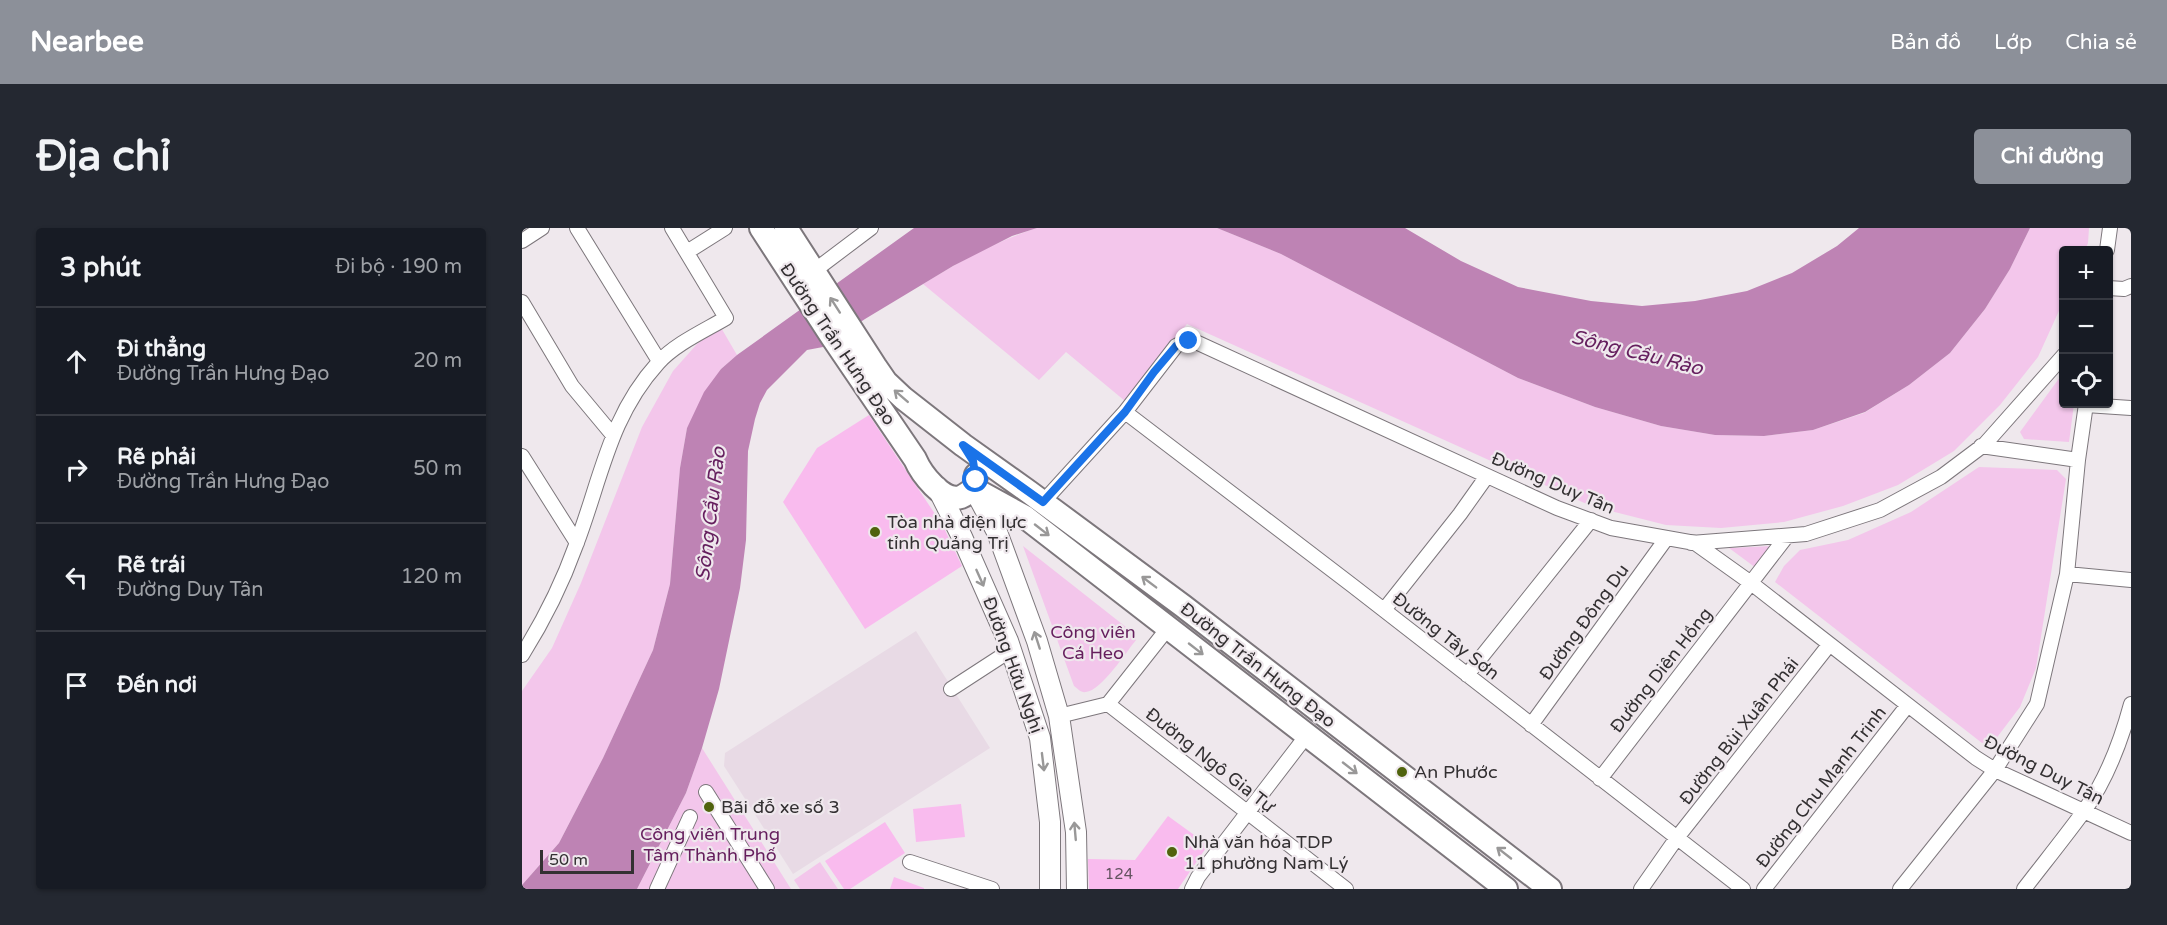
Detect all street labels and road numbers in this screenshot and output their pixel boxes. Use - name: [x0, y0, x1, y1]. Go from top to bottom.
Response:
- street label: Đường Trần Hưng Đạo: [775, 259, 901, 429]
- street label: Đường Duy Tân: [1488, 447, 1618, 519]
- street label: Đường Đông Du: [1535, 560, 1633, 684]
- street label: Đường Tây Sơn: [1388, 588, 1504, 684]
- street label: Đường Hữu Nghị: [978, 594, 1048, 736]
- street label: Đường Trần Hưng Đạo: [1176, 598, 1340, 733]
- street label: Đường Diên Hồng: [1605, 603, 1717, 737]
- street label: Đường Bùi Xuân Phái: [1675, 653, 1803, 809]
- street label: Đường Chu Mạnh Trinh: [1751, 702, 1891, 872]
- street label: Đường Ngô Gia Tự: [1141, 703, 1280, 818]
- street label: Đường Duy Tân: [1980, 730, 2108, 810]

